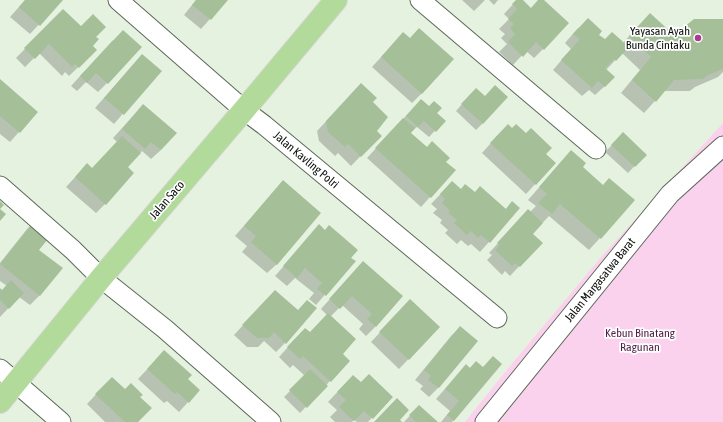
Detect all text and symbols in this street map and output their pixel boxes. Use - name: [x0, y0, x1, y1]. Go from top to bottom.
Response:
- place label: Yayasan Ayah Bunda Cintaku: [626, 24, 690, 52]
- marker: Yayasan Ayah Bunda Cintaku: [693, 33, 703, 43]
- street label: Jalan Kavling Polri: [270, 128, 342, 192]
- street label: Jalan Saco: [146, 178, 188, 222]
- street label: Jalan Margasatwa Barat: [562, 235, 638, 325]
- park label: Kebun Binatang Ragunan: [605, 326, 675, 354]

